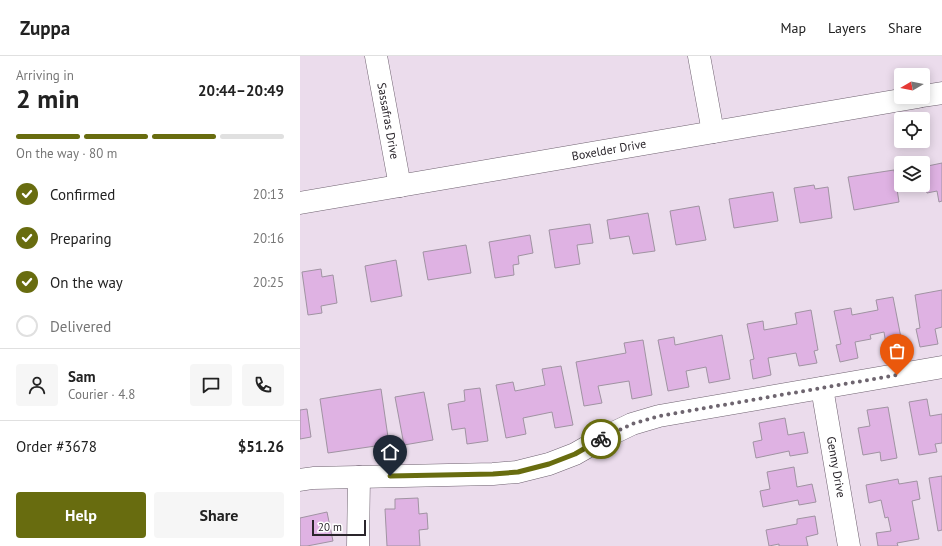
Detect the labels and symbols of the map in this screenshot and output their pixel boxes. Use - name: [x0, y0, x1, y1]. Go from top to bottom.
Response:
- north arrow: [894, 68, 930, 104]
- street label: Sassafras Drive: [374, 82, 403, 160]
- street label: Boxelder Drive: [570, 136, 647, 163]
- pin: [880, 334, 914, 375]
- courier: [581, 419, 621, 459]
- pin: [373, 435, 407, 476]
- street label: Genny Drive: [824, 435, 849, 499]
- scale bar: [312, 518, 366, 537]

